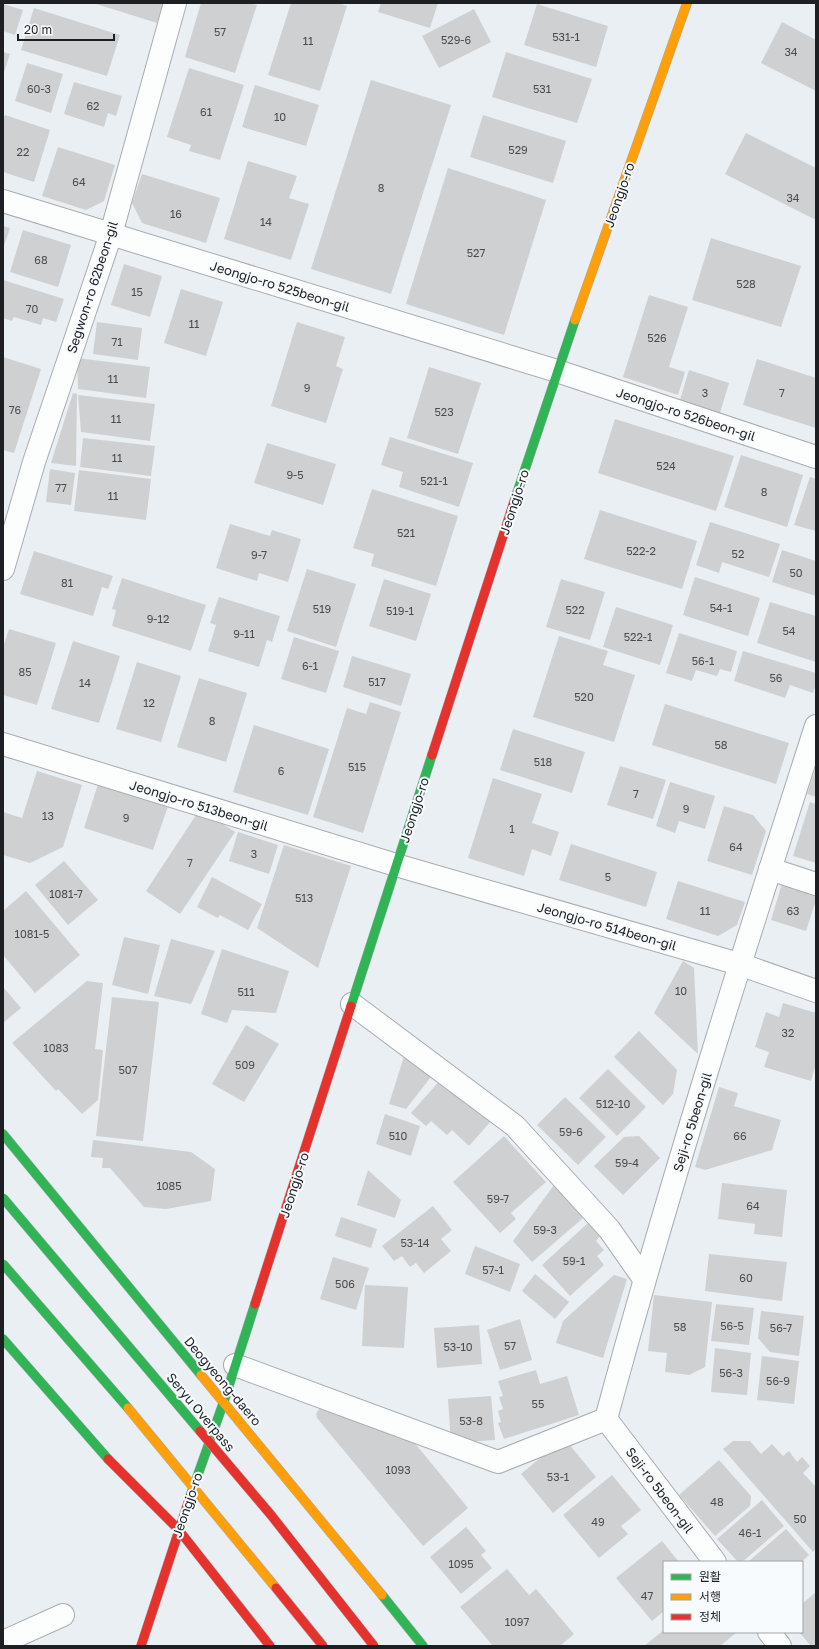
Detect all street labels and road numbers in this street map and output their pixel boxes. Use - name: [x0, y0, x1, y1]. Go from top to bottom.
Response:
- street label: Jeongjo-ro: [600, 160, 638, 230]
- street label: Segwon-ro 62beon-gil: [63, 219, 121, 355]
- street label: Jeongjo-ro 525beon-gil: [208, 257, 352, 315]
- street label: Jeongjo-ro 526beon-gil: [614, 384, 758, 444]
- street label: Jeongjo-ro: [496, 467, 532, 537]
- street label: Jeongjo-ro: [396, 775, 432, 845]
- street label: Jeongjo-ro 513beon-gil: [128, 776, 270, 834]
- street label: Jeongjo-ro 514beon-gil: [535, 898, 679, 954]
- street label: Seji-ro 5beon-gil: [669, 1070, 715, 1174]
- street label: Jeongjo-ro: [276, 1150, 312, 1220]
- street label: Deogyeong-daero: [181, 1333, 265, 1429]
- street label: Seryu Overpass: [163, 1369, 239, 1455]
- street label: Seji-ro 5beon-gil: [623, 1444, 697, 1536]
- street label: Jeongjo-ro: [168, 1470, 206, 1540]

